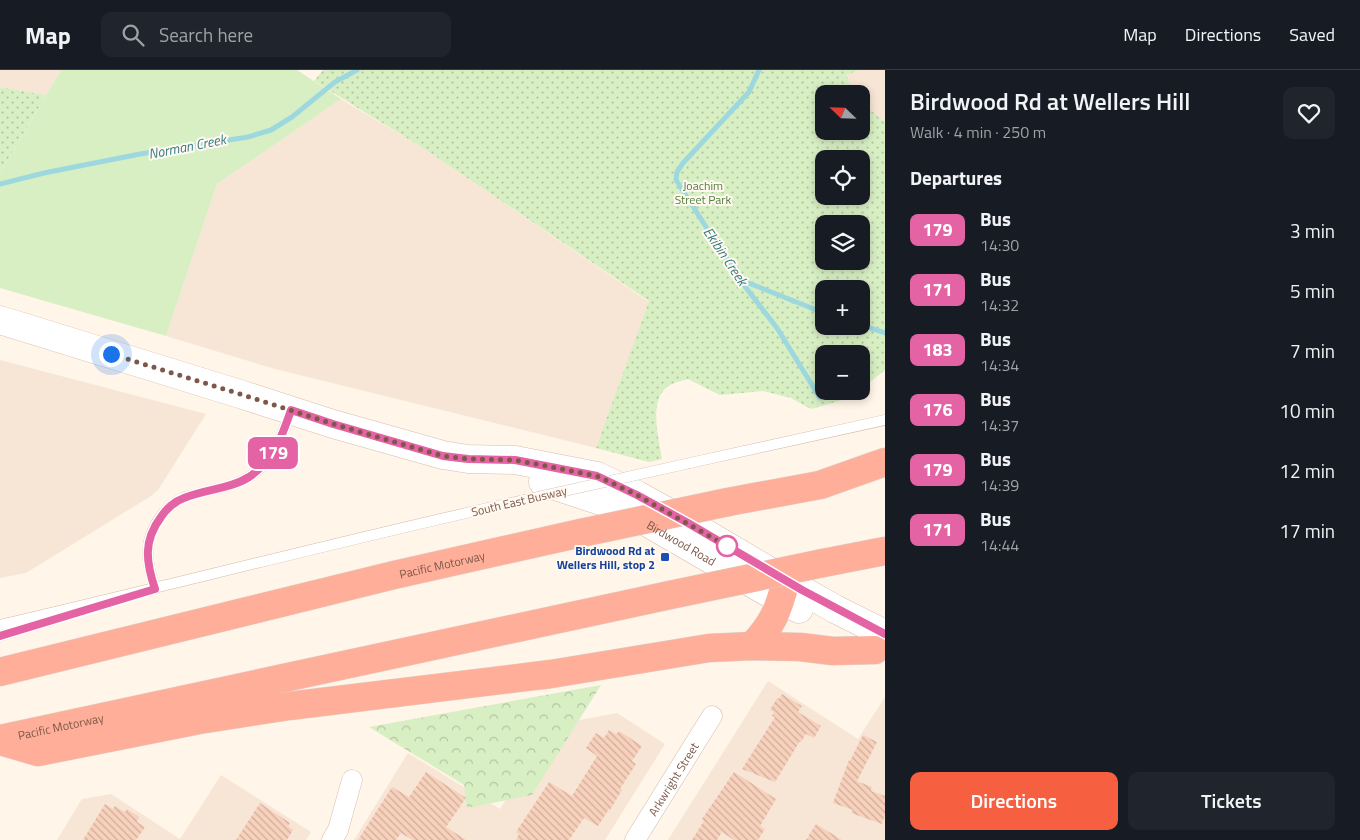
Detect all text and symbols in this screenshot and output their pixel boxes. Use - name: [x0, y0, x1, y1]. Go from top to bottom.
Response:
- search box: [101, 12, 451, 57]
- text: Map: [25, 17, 71, 53]
- text: Search here: [159, 20, 253, 49]
- icon: search: [119, 21, 147, 49]
- text: Map: [1123, 21, 1157, 48]
- text: Directions: [1185, 21, 1261, 48]
- text: Saved: [1289, 21, 1335, 48]
- text: Birdwood Rd at Wellers Hill: [910, 83, 1190, 119]
- north arrow: [815, 85, 870, 140]
- map controls: [815, 85, 870, 400]
- button: heart: [1283, 87, 1335, 139]
- text: Walk · 4 min · 250 m: [910, 120, 1046, 144]
- water label: Norman Creek: [146, 128, 229, 164]
- button: locate: [815, 150, 870, 205]
- text: Departures: [910, 163, 1002, 192]
- park label: Joachim Street Park: [675, 176, 732, 209]
- text: Bus: [980, 204, 1011, 233]
- button: layers: [815, 215, 870, 270]
- text: 179: [922, 216, 953, 243]
- text: 3 min: [1290, 216, 1335, 245]
- water label: Ekibin Creek: [699, 223, 754, 291]
- text: 14:30: [980, 233, 1019, 257]
- text: Bus: [980, 264, 1011, 293]
- text: 171: [922, 276, 953, 303]
- text: 5 min: [1290, 276, 1335, 305]
- button: +: [815, 280, 870, 335]
- text: 14:32: [980, 293, 1019, 317]
- text: Bus: [980, 324, 1011, 353]
- text: 183: [922, 336, 953, 363]
- text: 7 min: [1290, 336, 1335, 365]
- your location: [99, 342, 124, 367]
- button: −: [815, 345, 870, 400]
- text: 14:34: [980, 353, 1019, 377]
- text: Bus: [980, 384, 1011, 413]
- text: 176: [922, 396, 953, 423]
- text: 10 min: [1279, 396, 1335, 425]
- text: 14:37: [980, 413, 1019, 437]
- line badge: 179: [244, 437, 302, 469]
- text: 179: [258, 439, 288, 466]
- text: Bus: [980, 444, 1011, 473]
- text: 179: [922, 456, 953, 483]
- text: 12 min: [1279, 456, 1335, 485]
- text: 14:39: [980, 473, 1019, 497]
- street label: South East Busway: [469, 481, 569, 521]
- text: Bus: [980, 504, 1011, 533]
- street label: Birdwood Road: [643, 515, 720, 570]
- text: 171: [922, 516, 953, 543]
- text: 17 min: [1279, 516, 1335, 545]
- text: 14:44: [980, 533, 1019, 557]
- unlabelled marker: [716, 535, 738, 557]
- place label: Birdwood Rd at Wellers Hill, stop 2: [557, 541, 656, 574]
- street label: Pacific Motorway: [397, 545, 487, 583]
- marker: Birdwood Rd at Wellers Hill, stop 2: [659, 551, 671, 563]
- street label: Pacific Motorway: [16, 707, 106, 744]
- street label: Arkwright Street: [643, 738, 703, 819]
- button: Directions: [910, 772, 1118, 830]
- button: Tickets: [1128, 772, 1335, 830]

